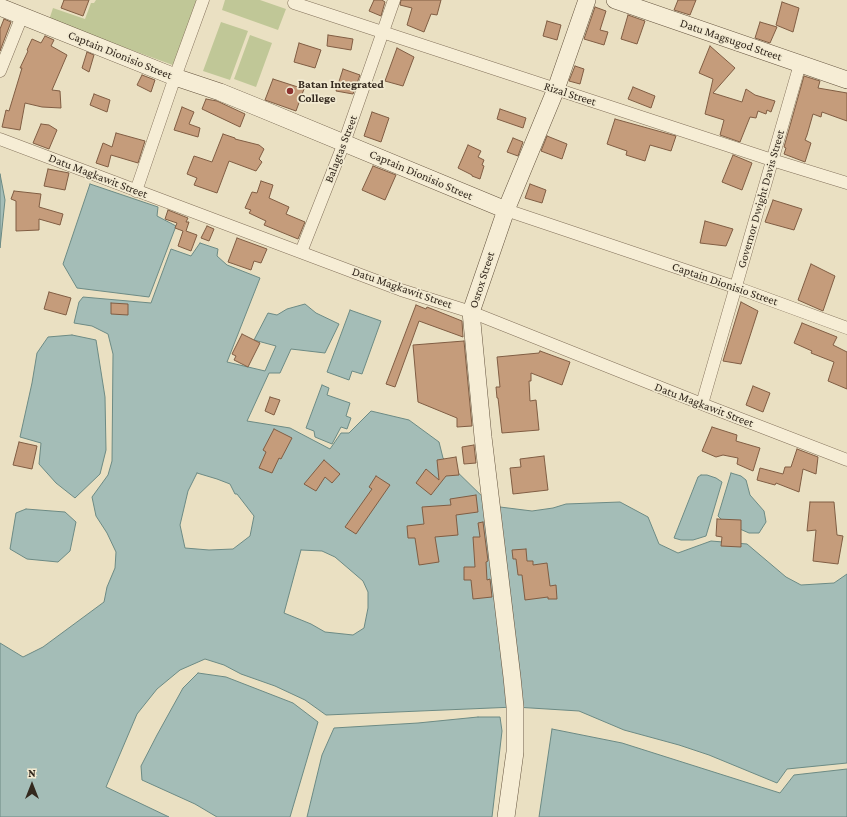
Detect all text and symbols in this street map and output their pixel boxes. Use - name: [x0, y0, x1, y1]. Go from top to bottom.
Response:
- street label: Datu Magsugod Street: [678, 16, 784, 64]
- street label: Captain Dionisio Street: [66, 28, 174, 82]
- place label: Batan Integrated College: [298, 77, 384, 105]
- street label: Rizal Street: [542, 79, 598, 109]
- marker: Batan Integrated College: [285, 86, 295, 96]
- street label: Balagtas Street: [322, 113, 360, 185]
- street label: Governor Dwight Davis Street: [734, 128, 788, 270]
- street label: Captain Dionisio Street: [367, 147, 475, 203]
- street label: Datu Magkawit Street: [46, 150, 150, 202]
- street label: Osrox Street: [466, 250, 498, 310]
- street label: Captain Dionisio Street: [670, 259, 780, 309]
- street label: Datu Magkawit Street: [350, 264, 454, 312]
- street label: Datu Magkawit Street: [652, 379, 756, 431]
- north arrow: [12, 765, 52, 805]
- text: N: [28, 767, 36, 779]

